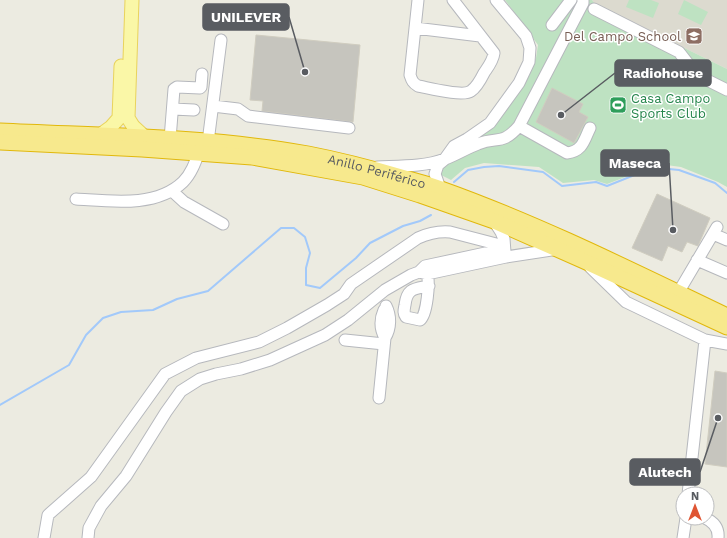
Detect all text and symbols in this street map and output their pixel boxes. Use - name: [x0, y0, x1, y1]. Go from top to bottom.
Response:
- callout: UNILEVER: [203, 4, 289, 30]
- text: UNILEVER: [211, 9, 281, 25]
- school or university icon: Del Campo School: [684, 26, 704, 46]
- place label: Del Campo School: [564, 29, 681, 44]
- callout: Radiohouse: [615, 60, 711, 86]
- text: Radiohouse: [623, 65, 703, 81]
- place label: Casa Campo Sports Club: [631, 91, 710, 121]
- sports icon: Casa Campo Sports Club: [608, 95, 628, 115]
- callout: Maseca: [601, 150, 669, 176]
- street label: Anillo Periférico: [326, 151, 428, 192]
- text: Maseca: [609, 155, 662, 171]
- callout: Alutech: [630, 459, 700, 485]
- text: Alutech: [638, 464, 692, 480]
- north arrow: [675, 486, 715, 526]
- text: N: [691, 490, 699, 503]

